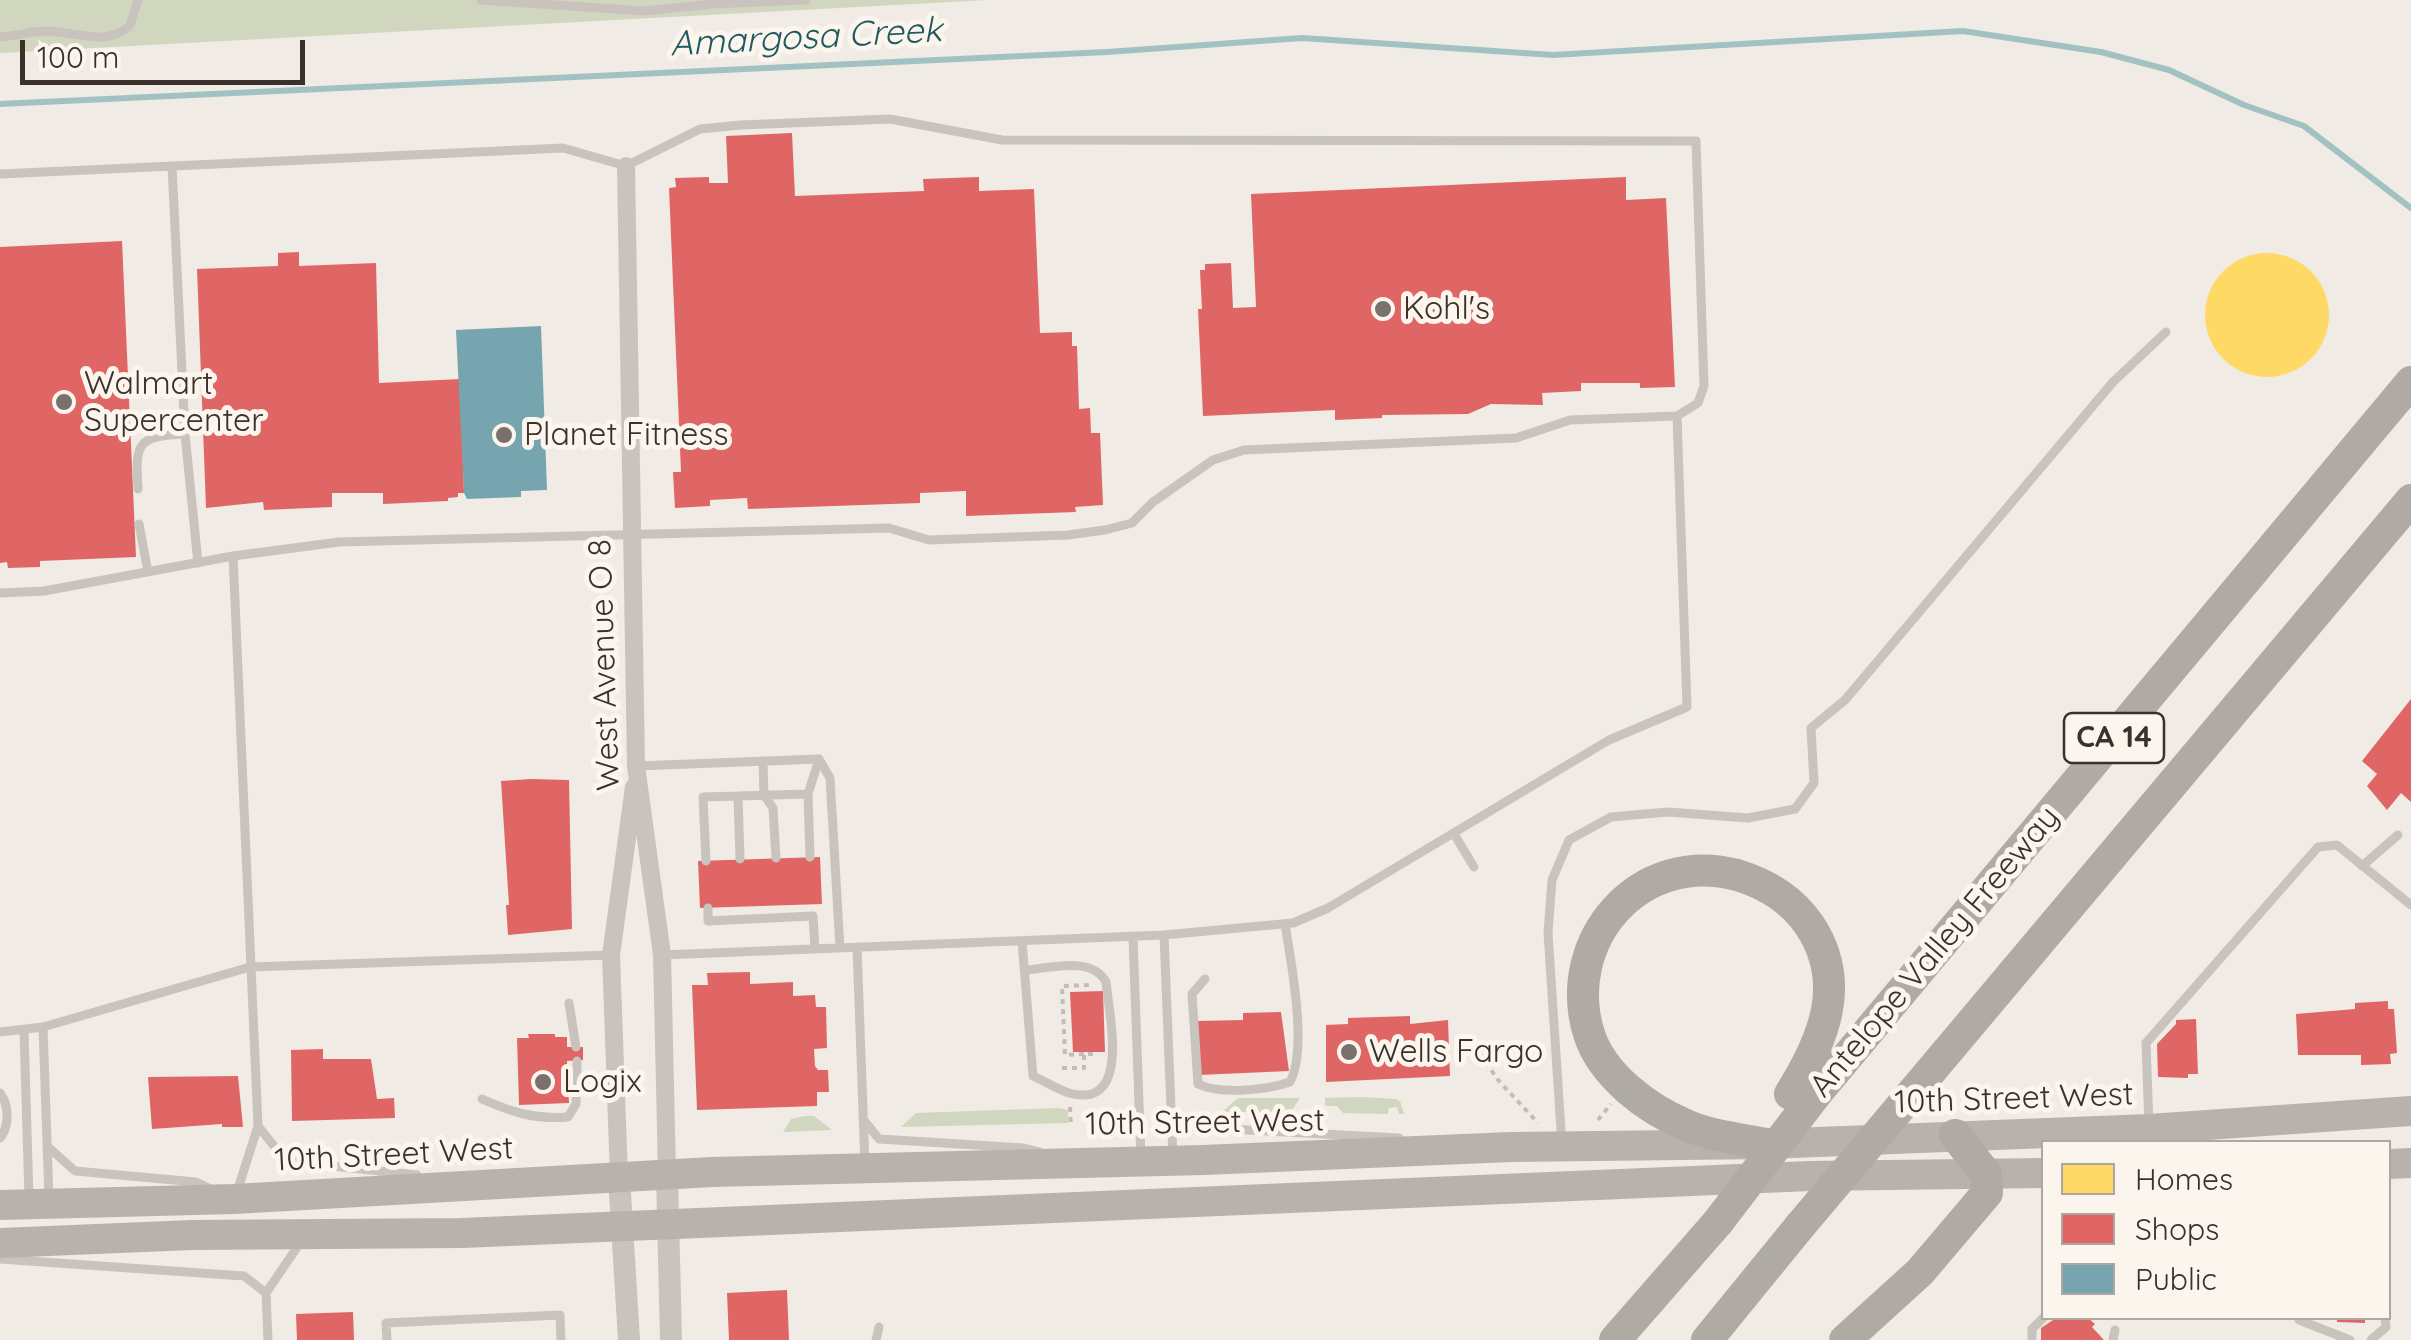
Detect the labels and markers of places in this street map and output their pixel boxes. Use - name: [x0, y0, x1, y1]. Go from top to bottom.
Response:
- place label: Kohl's: [1403, 290, 1490, 328]
- marker: Kohl's: [1372, 298, 1394, 320]
- place label: Walmart Supercenter: [84, 365, 264, 440]
- marker: Walmart Supercenter: [53, 391, 75, 413]
- place label: Planet Fitness: [524, 416, 728, 454]
- marker: Planet Fitness: [493, 424, 515, 446]
- place label: Wells Fargo: [1369, 1033, 1543, 1071]
- marker: Wells Fargo: [1338, 1041, 1360, 1063]
- place label: Logix: [563, 1063, 642, 1101]
- marker: Logix: [532, 1071, 554, 1093]

